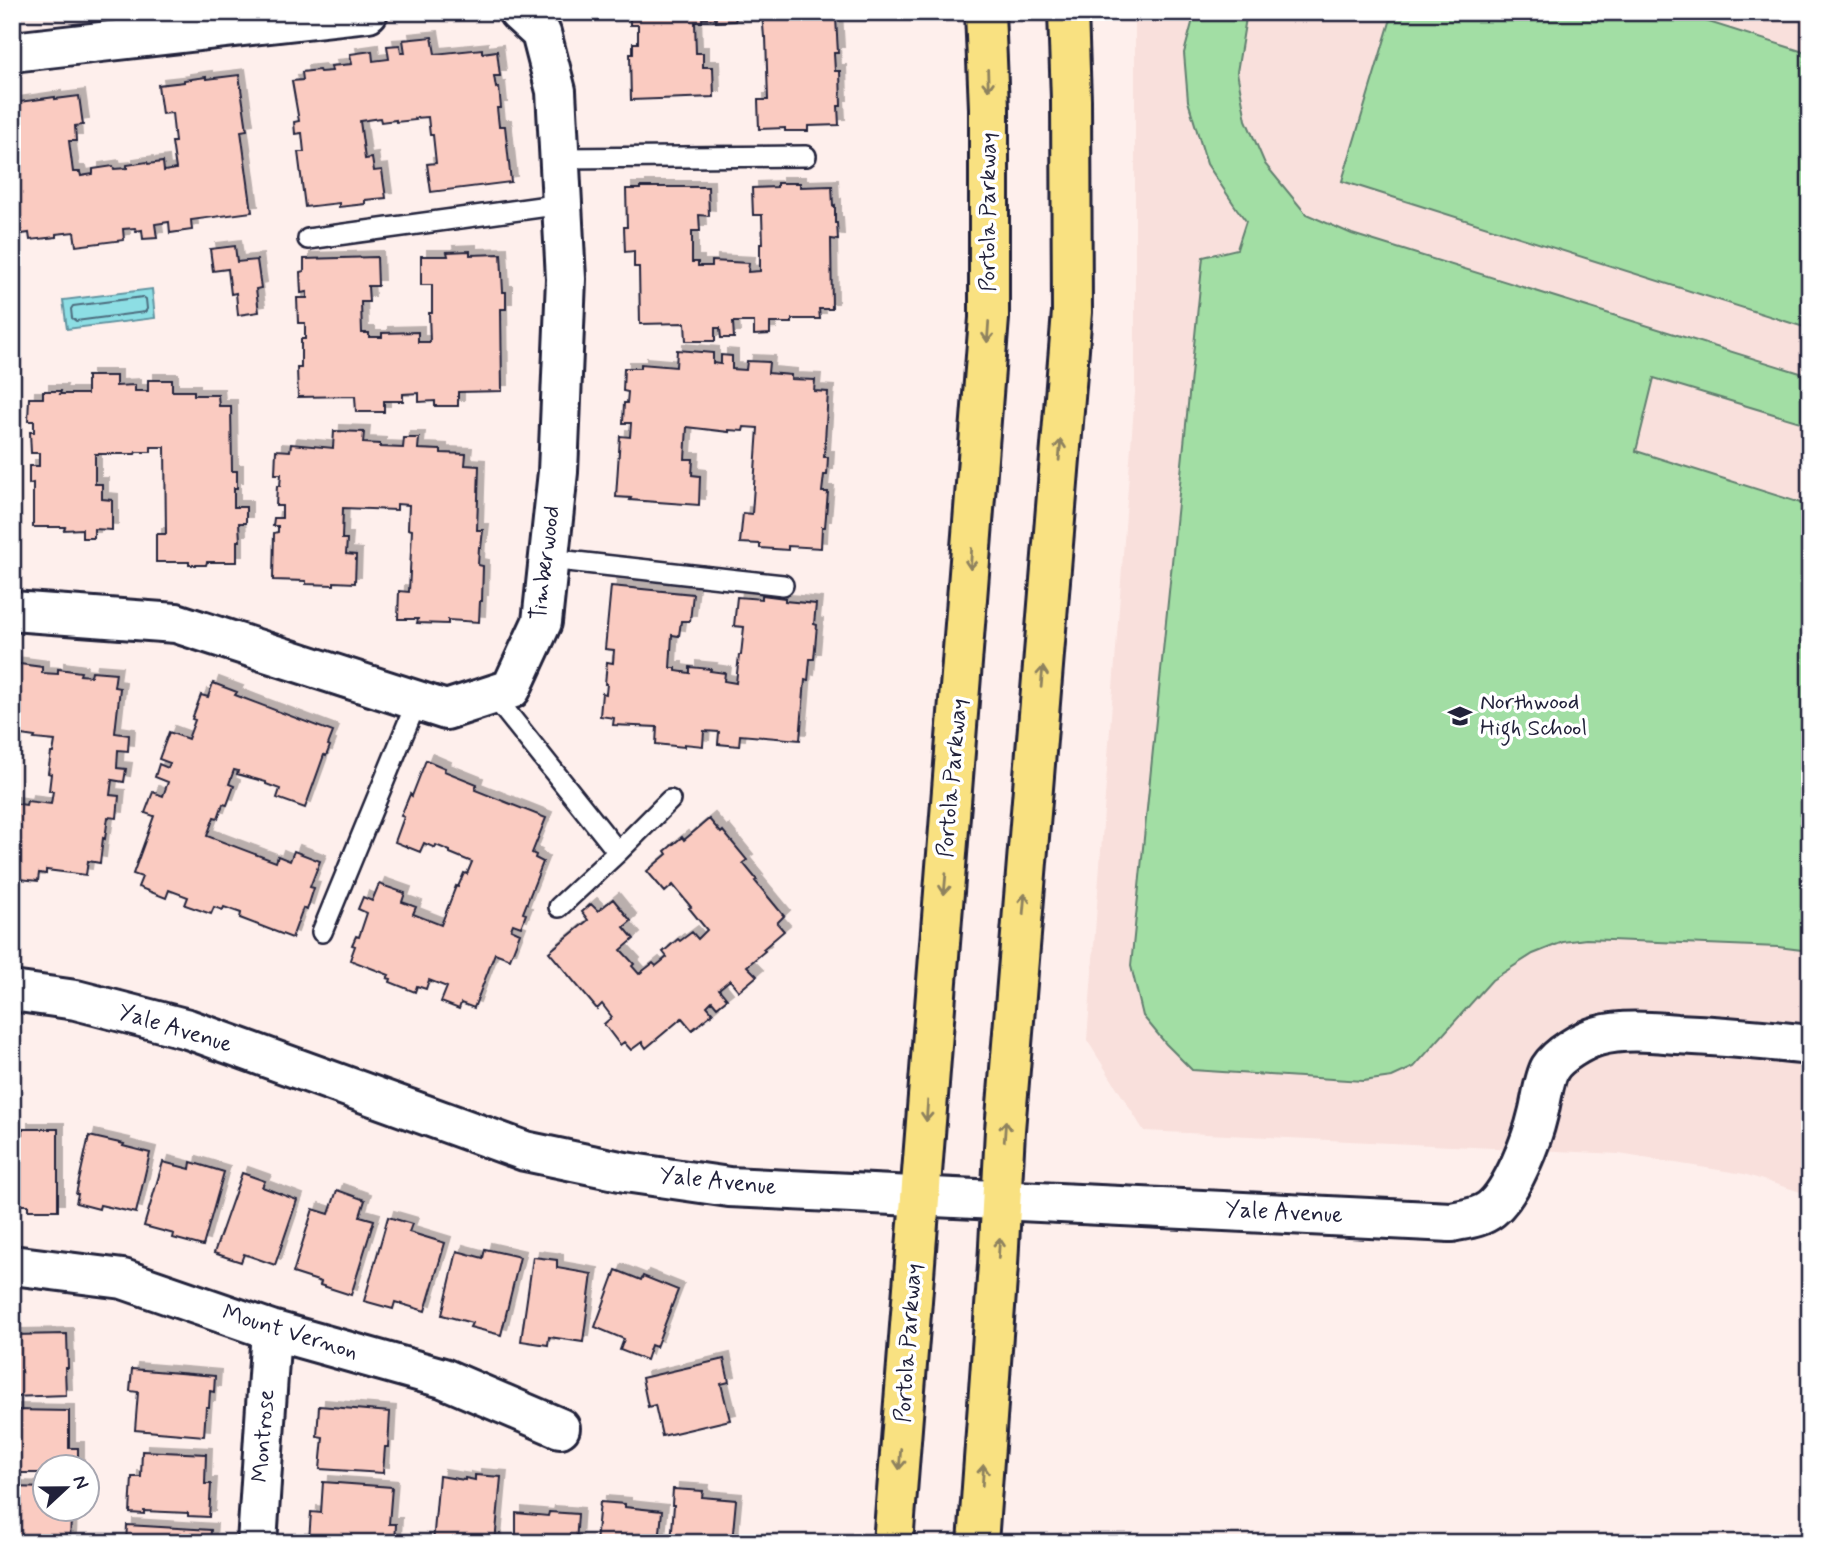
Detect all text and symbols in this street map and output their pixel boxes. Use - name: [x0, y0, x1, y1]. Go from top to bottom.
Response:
- one-way arrow: [982, 69, 995, 92]
- street label: Portola Parkway: [974, 132, 1004, 292]
- one-way arrow: [981, 321, 994, 343]
- one-way arrow: [1054, 440, 1067, 462]
- street label: Timberwood: [524, 504, 568, 622]
- one-way arrow: [964, 547, 977, 570]
- one-way arrow: [1036, 666, 1049, 689]
- place label: Northwood High School: [1480, 688, 1587, 746]
- street label: Portola Parkway: [931, 697, 975, 859]
- school or university icon: Northwood High School: [1446, 702, 1474, 730]
- one-way arrow: [938, 873, 951, 895]
- one-way arrow: [1018, 893, 1031, 916]
- street label: Yale Avenue: [114, 997, 236, 1061]
- one-way arrow: [920, 1099, 933, 1122]
- one-way arrow: [999, 1120, 1012, 1142]
- street label: Yale Avenue: [658, 1161, 778, 1203]
- street label: Yale Avenue: [1224, 1195, 1344, 1231]
- one-way arrow: [992, 1237, 1005, 1260]
- street label: Portola Parkway: [888, 1262, 930, 1424]
- street label: Mount Vernon: [219, 1298, 361, 1368]
- street label: Montrose: [246, 1388, 282, 1484]
- one-way arrow: [893, 1447, 906, 1470]
- north arrow: [32, 1454, 102, 1524]
- one-way arrow: [976, 1463, 989, 1486]
- text: N: [66, 1472, 94, 1493]

